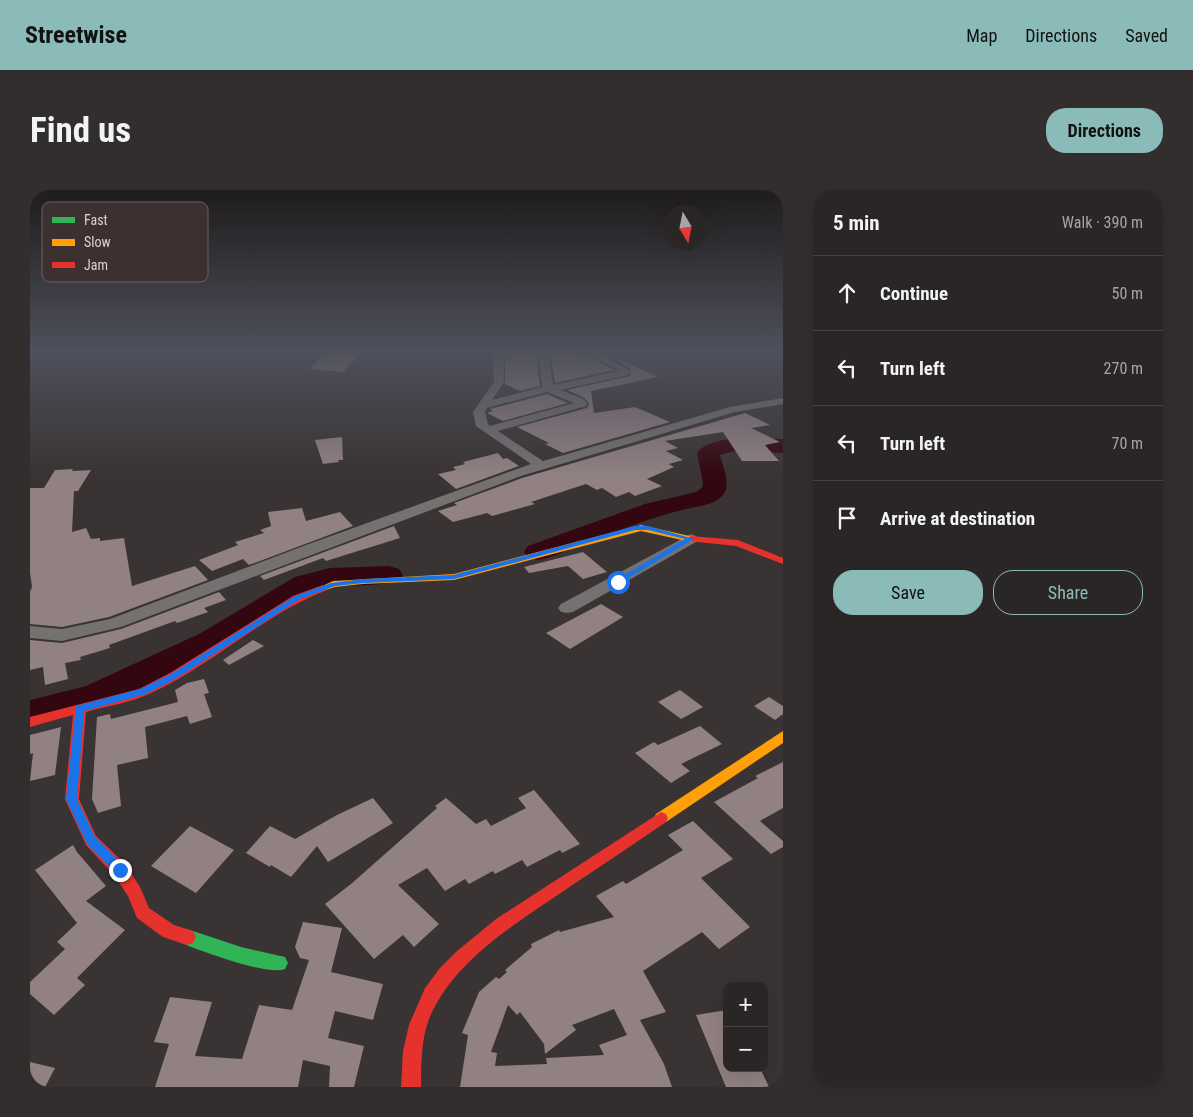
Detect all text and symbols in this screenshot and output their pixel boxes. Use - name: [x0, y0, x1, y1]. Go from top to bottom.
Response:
- text: Streetwise: [25, 21, 127, 49]
- text: Map: [966, 25, 997, 46]
- text: Directions: [1025, 25, 1097, 46]
- text: Saved: [1125, 25, 1168, 46]
- button: Directions: [1046, 108, 1163, 153]
- text: Find us: [30, 110, 131, 151]
- legend: [42, 202, 208, 282]
- north arrow: [663, 205, 708, 250]
- text: 5 min: [833, 211, 880, 235]
- text: Fast: [84, 212, 108, 228]
- text: Walk · 390 m: [1062, 213, 1143, 232]
- text: Slow: [84, 234, 111, 250]
- text: Jam: [84, 257, 108, 273]
- icon: ahead: [833, 279, 861, 307]
- text: Continue: [880, 282, 948, 305]
- text: 50 m: [1111, 284, 1143, 303]
- icon: left: [833, 354, 861, 382]
- text: Turn left: [880, 357, 945, 380]
- text: 270 m: [1104, 359, 1143, 378]
- icon: left: [833, 429, 861, 457]
- text: Turn left: [880, 432, 945, 455]
- text: 70 m: [1111, 434, 1143, 453]
- icon: arrive: [833, 504, 861, 532]
- text: Arrive at destination: [880, 507, 1035, 530]
- button: Save: [833, 570, 983, 615]
- button: Share: [993, 570, 1143, 615]
- route start: [607, 571, 630, 594]
- route end: [109, 859, 132, 882]
- map controls: [723, 982, 768, 1072]
- button: +: [723, 982, 768, 1027]
- button: −: [723, 1027, 768, 1072]

